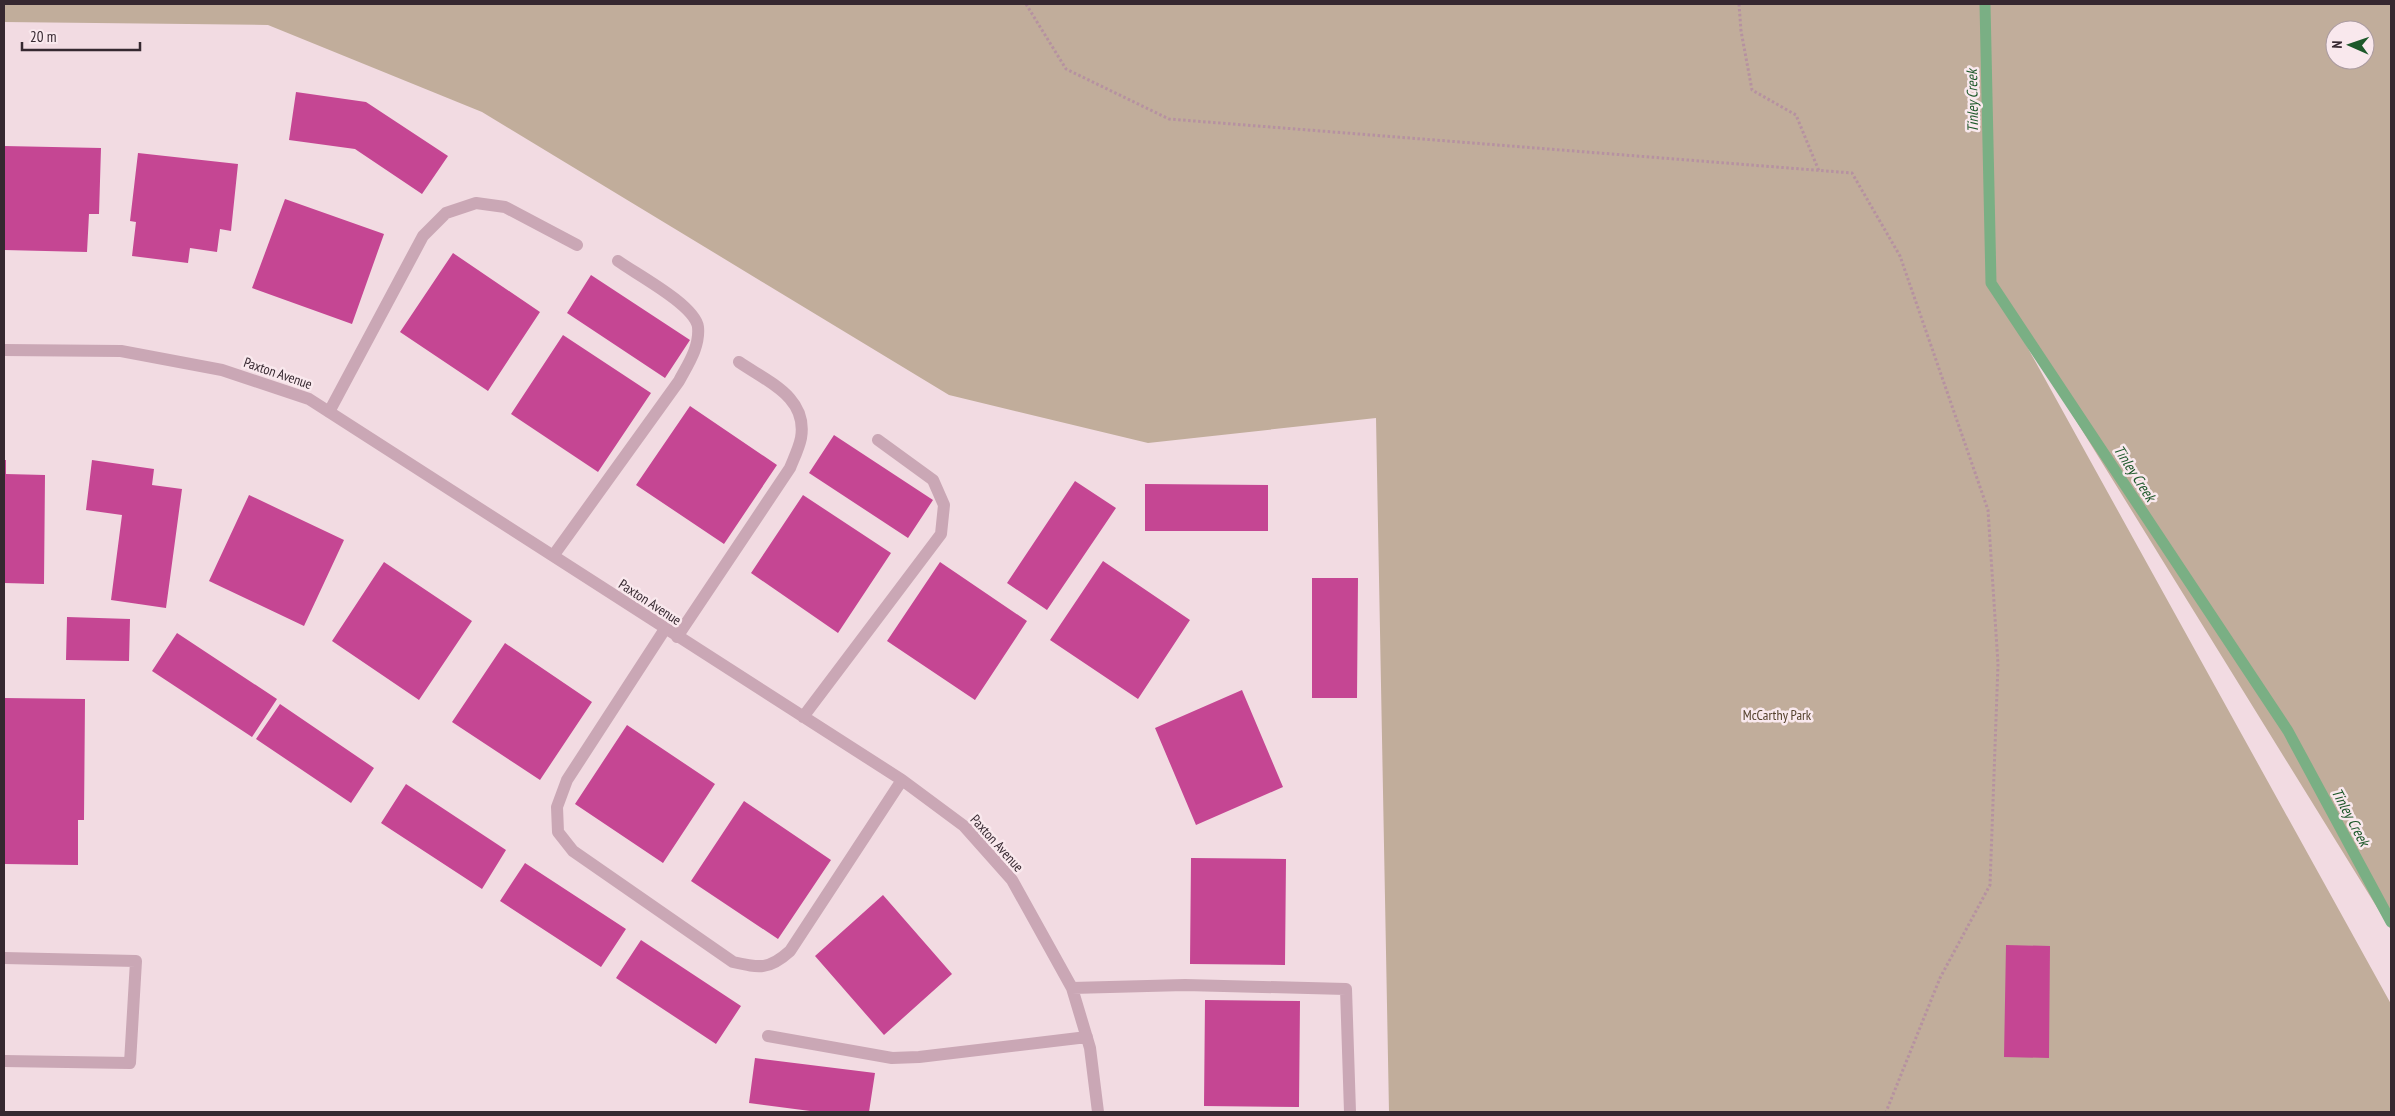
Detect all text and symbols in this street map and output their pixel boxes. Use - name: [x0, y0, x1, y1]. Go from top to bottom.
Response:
- scale bar: [22, 20, 140, 52]
- north arrow: [2325, 20, 2375, 70]
- text: 20 m: [30, 27, 56, 46]
- text: N: [2328, 40, 2346, 49]
- water label: Tinley Creek: [1962, 67, 1982, 133]
- street label: Paxton Avenue: [241, 353, 315, 393]
- water label: Tinley Creek: [2110, 441, 2161, 507]
- street label: Paxton Avenue: [615, 575, 685, 629]
- park label: McCarthy Park: [1743, 706, 1812, 724]
- water label: Tinley Creek: [2328, 785, 2375, 851]
- street label: Paxton Avenue: [966, 811, 1028, 876]

